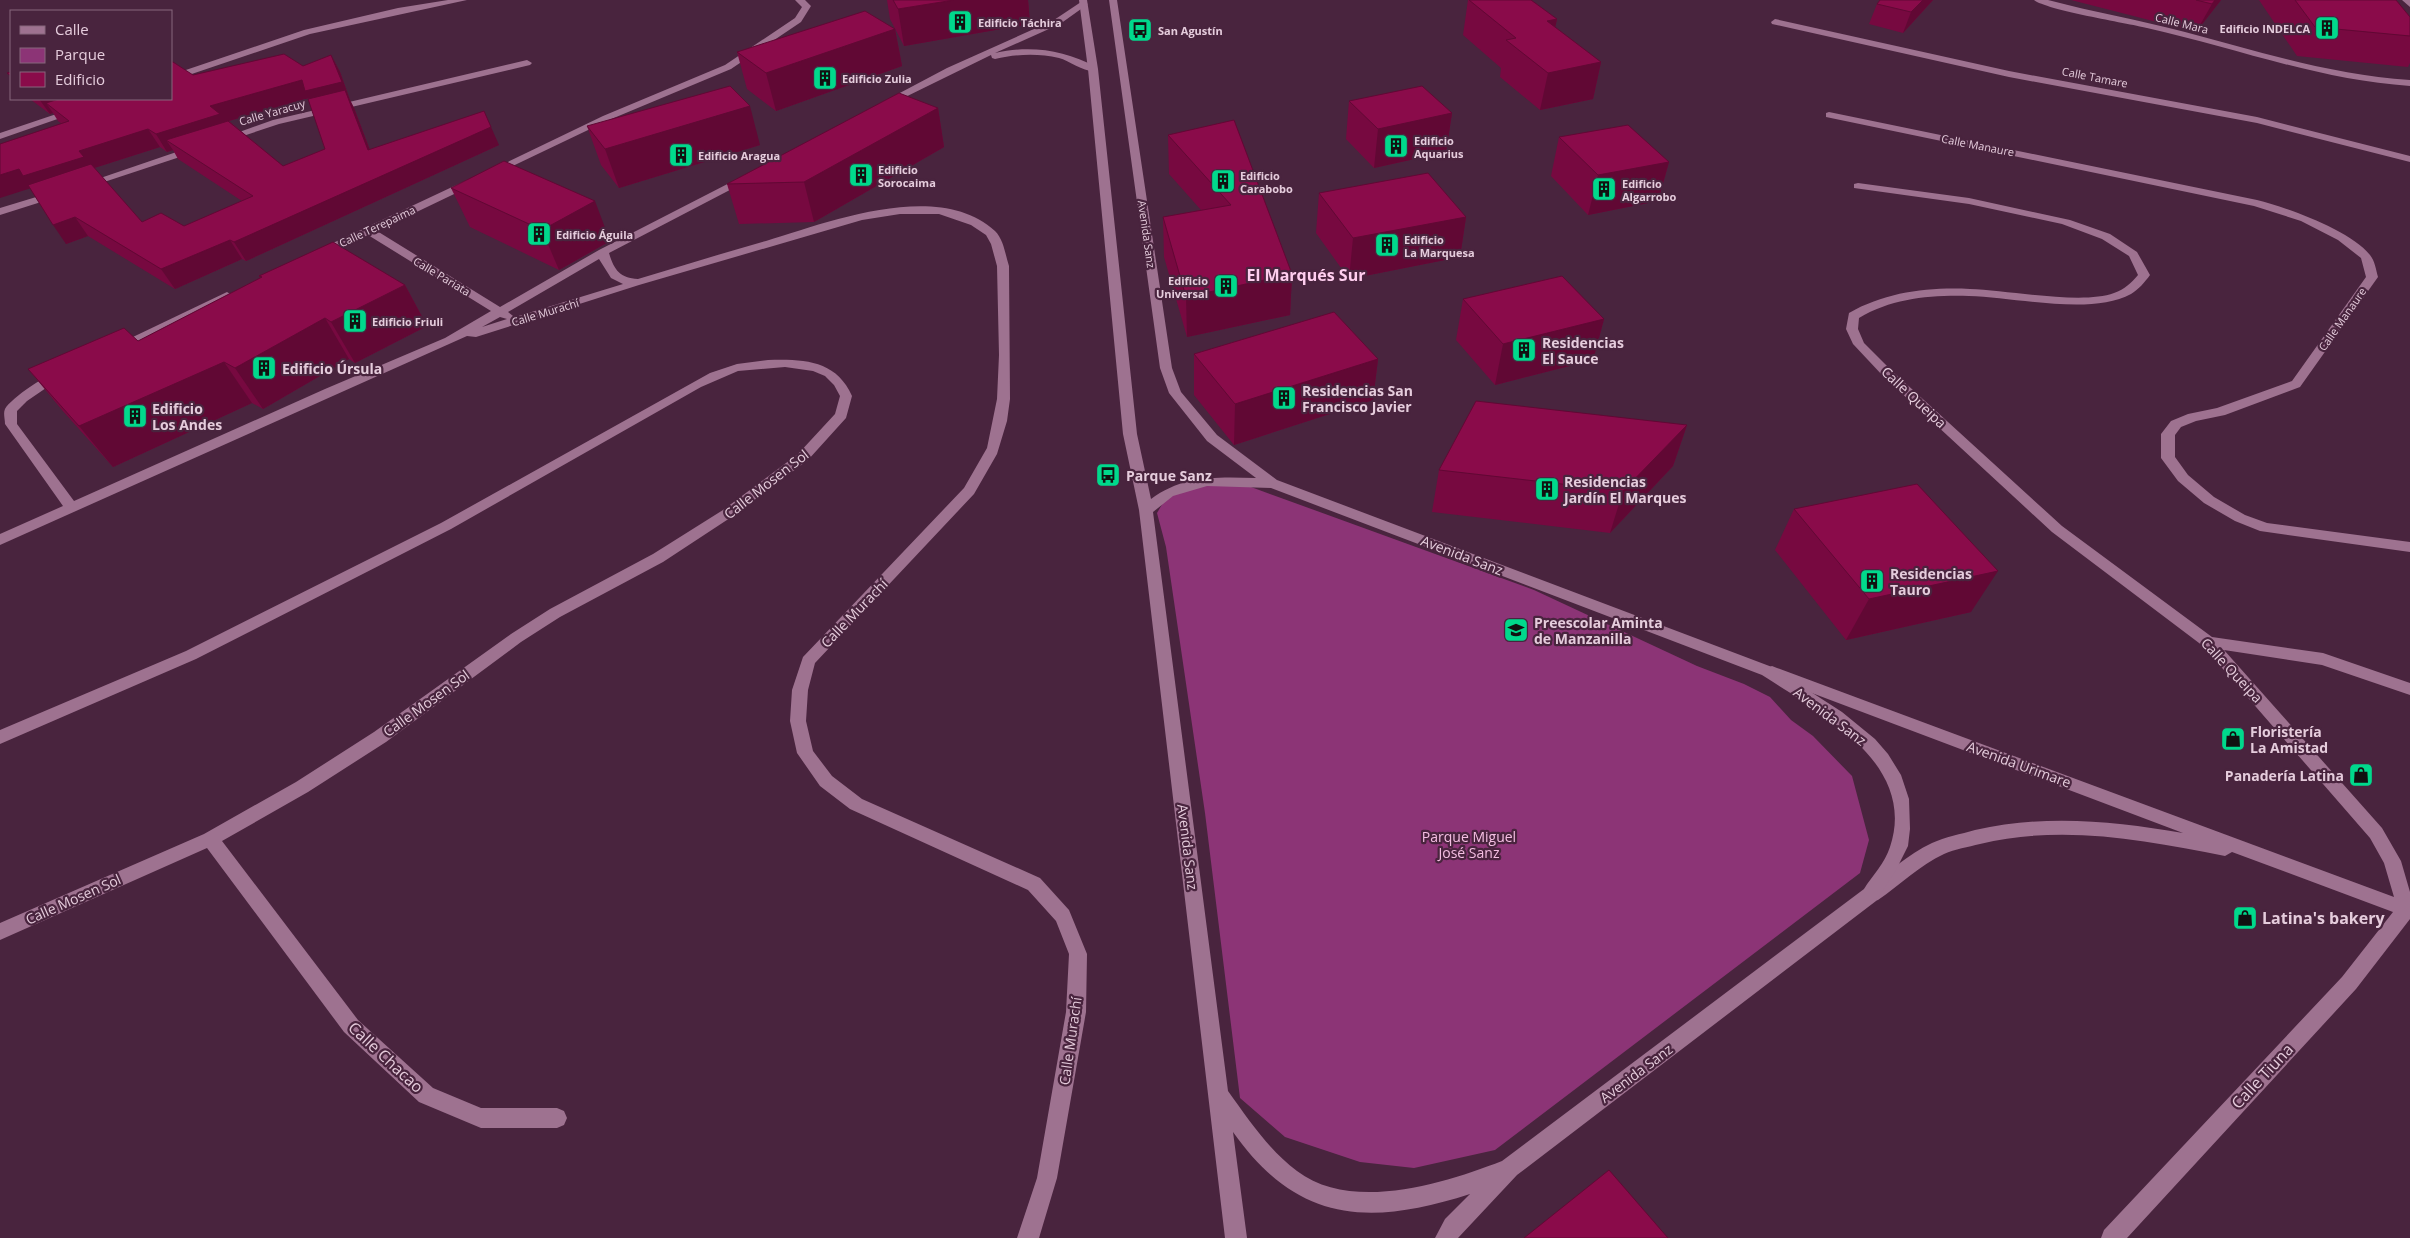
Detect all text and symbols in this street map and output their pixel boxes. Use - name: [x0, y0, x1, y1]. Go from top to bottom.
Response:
- building icon: Edificio Táchira: [947, 9, 973, 35]
- street label: Calle Mara: [2154, 9, 2210, 37]
- legend: [10, 10, 172, 100]
- place label: Edificio Táchira: [978, 15, 1062, 30]
- building icon: Edificio INDELCA: [2314, 15, 2340, 41]
- bus stop icon: San Agustín: [1127, 17, 1153, 43]
- text: Calle: [55, 19, 89, 39]
- place label: Edificio INDELCA: [2220, 21, 2310, 36]
- place label: San Agustín: [1158, 23, 1223, 38]
- text: Parque: [55, 44, 105, 64]
- street label: Calle Tamare: [2061, 63, 2129, 91]
- building icon: Edificio Zulia: [812, 65, 838, 91]
- text: Edificio: [55, 69, 105, 89]
- place label: Edificio Zulia: [842, 71, 912, 86]
- street label: Calle Yaracuy: [237, 95, 307, 129]
- street label: Calle Manaure: [1940, 131, 2016, 159]
- building icon: Edificio Aquarius: [1383, 133, 1409, 159]
- place label: Edificio Aquarius: [1414, 133, 1464, 161]
- building icon: Edificio Aragua: [668, 142, 694, 168]
- place label: Edificio Aragua: [698, 148, 780, 163]
- building icon: Edificio Sorocaima: [848, 162, 874, 188]
- place label: Edificio Sorocaima: [878, 162, 936, 190]
- building icon: Edificio Carabobo: [1210, 168, 1236, 194]
- place label: Edificio Carabobo: [1240, 168, 1293, 196]
- building icon: Edificio Algarrobo: [1591, 176, 1617, 202]
- place label: Edificio Algarrobo: [1622, 176, 1677, 204]
- street label: Avenida Sanz: [1135, 199, 1159, 269]
- street label: Calle Terepaima: [336, 202, 418, 250]
- building icon: Edificio Águila: [526, 221, 552, 247]
- place label: Edificio Águila: [556, 227, 633, 242]
- building icon: Edificio La Marquesa: [1374, 232, 1400, 258]
- place label: Edificio La Marquesa: [1404, 232, 1475, 260]
- street label: Calle Pariata: [411, 253, 473, 299]
- district label: El Marqués Sur: [1247, 264, 1365, 286]
- place label: Edificio Universal: [1156, 273, 1208, 301]
- building icon: Edificio Universal: [1213, 273, 1239, 299]
- street label: Calle Manaure: [2315, 284, 2369, 354]
- street label: Calle Murachí: [509, 295, 581, 329]
- building icon: Edificio Friuli: [342, 308, 368, 334]
- place label: Edificio Friuli: [372, 314, 443, 329]
- place label: Residencias El Sauce: [1542, 333, 1624, 368]
- building icon: Residencias El Sauce: [1511, 337, 1537, 363]
- building icon: Edificio Úrsula: [251, 355, 277, 381]
- place label: Edificio Úrsula: [282, 359, 382, 378]
- street label: Calle Queipa: [1877, 362, 1951, 432]
- place label: Residencias San Francisco Javier: [1302, 381, 1413, 416]
- building icon: Residencias San Francisco Javier: [1271, 385, 1297, 411]
- place label: Edificio Los Andes: [152, 399, 222, 434]
- building icon: Edificio Los Andes: [122, 403, 148, 429]
- street label: Calle Mosen Sol: [720, 445, 812, 523]
- bus stop icon: Parque Sanz: [1095, 462, 1121, 488]
- place label: Parque Sanz: [1126, 466, 1212, 485]
- place label: Residencias Jardín El Marques: [1562, 472, 1687, 507]
- building icon: Residencias Jardín El Marques: [1534, 476, 1560, 502]
- street label: Avenida Sanz: [1418, 531, 1506, 580]
- place label: Residencias Tauro: [1890, 564, 1972, 599]
- building icon: Residencias Tauro: [1859, 568, 1885, 594]
- street label: Calle Murachí: [816, 574, 892, 651]
- place label: Preescolar Aminta de Manzanilla: [1534, 613, 1663, 648]
- school or university icon: Preescolar Aminta de Manzanilla: [1503, 617, 1529, 643]
- street label: Calle Queipa: [2197, 633, 2267, 707]
- street label: Calle Mosen Sol: [379, 665, 473, 741]
- street label: Avenida Sanz: [1790, 682, 1871, 750]
- place label: Floristería La Amistad: [2250, 722, 2328, 757]
- shop icon: Floristería La Amistad: [2220, 726, 2246, 752]
- street label: Avenida Urimare: [1964, 736, 2074, 792]
- shop icon: Panadería Latina: [2348, 762, 2374, 788]
- place label: Panadería Latina: [2225, 766, 2344, 785]
- street label: Avenida Sanz: [1173, 803, 1203, 891]
- park label: Parque Miguel José Sanz: [1422, 827, 1516, 862]
- street label: Calle Mosen Sol: [22, 869, 124, 929]
- shop icon: Latina's bakery: [2232, 905, 2258, 931]
- place label: Latina's bakery: [2262, 907, 2386, 929]
- street label: Calle Murachí: [1054, 995, 1086, 1086]
- street label: Calle Chacao: [344, 1017, 428, 1097]
- street label: Avenida Sanz: [1596, 1039, 1677, 1107]
- street label: Calle Tiuna: [2226, 1039, 2298, 1113]

